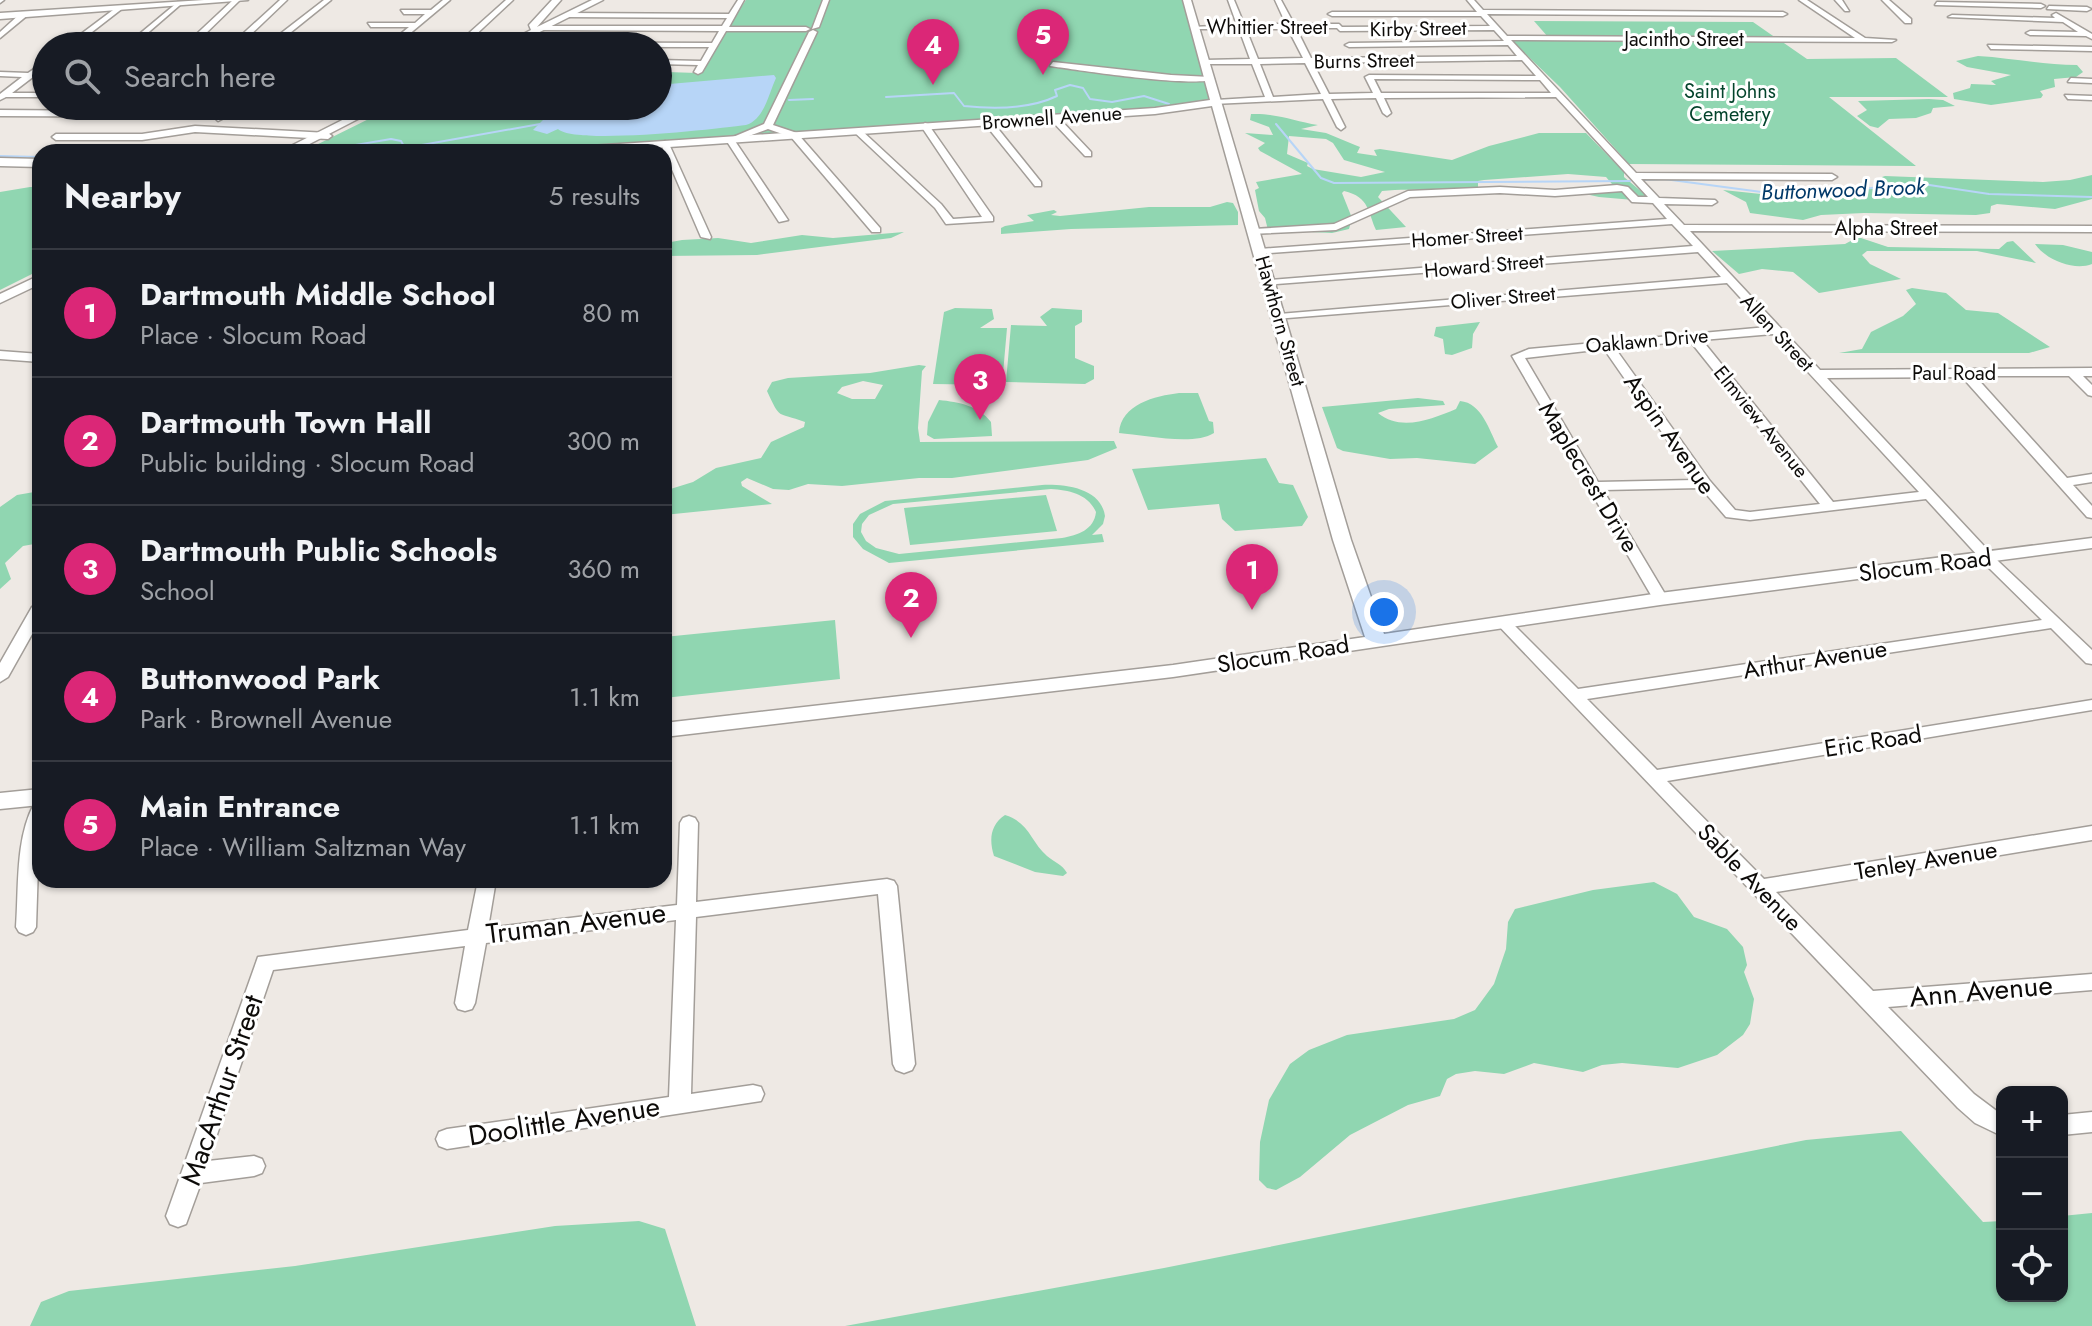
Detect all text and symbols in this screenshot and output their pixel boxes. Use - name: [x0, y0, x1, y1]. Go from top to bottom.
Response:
- pin: 5: [1017, 9, 1069, 75]
- street label: Whittier Street: [1206, 13, 1328, 42]
- street label: Kirby Street: [1369, 14, 1467, 44]
- pin: 4: [907, 19, 959, 85]
- street label: Jacintho Street: [1621, 25, 1744, 54]
- search box: [32, 32, 672, 120]
- street label: Burns Street: [1313, 46, 1415, 76]
- icon: search: [60, 54, 104, 98]
- text: Search here: [124, 55, 276, 98]
- park label: Saint Johns Cemetery: [1684, 77, 1776, 129]
- street label: Brownell Avenue: [981, 99, 1123, 137]
- water label: Buttonwood Brook: [1760, 170, 1927, 208]
- text: Nearby: [64, 172, 181, 221]
- text: 5 results: [549, 177, 640, 215]
- street label: Alpha Street: [1834, 214, 1938, 243]
- street label: Homer Street: [1410, 219, 1524, 255]
- street label: Howard Street: [1423, 246, 1545, 286]
- street label: Hawthorn Street: [1247, 252, 1313, 390]
- text: Dartmouth Middle School: [140, 273, 496, 316]
- street label: Oliver Street: [1449, 279, 1557, 317]
- street label: Allen Street: [1733, 288, 1821, 378]
- text: 1: [83, 294, 97, 332]
- text: 80 m: [582, 294, 640, 332]
- text: Place · Slocum Road: [140, 316, 367, 354]
- street label: Oaklawn Drive: [1585, 321, 1709, 361]
- pin: 3: [954, 354, 1006, 420]
- street label: Paul Road: [1912, 359, 1996, 388]
- street label: Elmview Avenue: [1707, 360, 1815, 484]
- street label: Aspin Avenue: [1616, 367, 1724, 501]
- street label: Maplecrest Drive: [1530, 395, 1648, 559]
- text: Dartmouth Town Hall: [140, 401, 431, 444]
- text: 2: [81, 422, 99, 460]
- text: 300 m: [567, 422, 640, 460]
- text: Public building · Slocum Road: [140, 444, 475, 482]
- text: Dartmouth Public Schools: [140, 529, 497, 572]
- street label: Slocum Road: [1857, 539, 1993, 591]
- pin: 1: [1226, 544, 1278, 610]
- text: 3: [82, 550, 98, 588]
- text: 360 m: [567, 550, 640, 588]
- text: School: [140, 572, 215, 610]
- pin: 2: [885, 572, 937, 638]
- your location: [1364, 592, 1404, 632]
- street label: Slocum Road: [1214, 626, 1352, 682]
- street label: Arthur Avenue: [1741, 630, 1889, 688]
- text: Buttonwood Park: [140, 657, 380, 700]
- text: 4: [81, 678, 99, 716]
- text: 1.1 km: [569, 678, 640, 716]
- text: Park · Brownell Avenue: [140, 700, 392, 738]
- street label: Eric Road: [1822, 716, 1924, 766]
- text: Main Entrance: [140, 785, 340, 828]
- text: 5: [82, 806, 98, 844]
- text: 1.1 km: [569, 806, 640, 844]
- street label: Sable Avenue: [1689, 815, 1811, 939]
- text: Place · William Saltzman Way: [140, 828, 466, 866]
- street label: Tenley Avenue: [1852, 831, 2000, 889]
- street label: Truman Avenue: [484, 892, 668, 954]
- street label: Ann Avenue: [1908, 964, 2054, 1018]
- street label: MacArthur Street: [170, 989, 274, 1191]
- street label: Doolittle Avenue: [465, 1086, 663, 1156]
- map controls: [1996, 1086, 2068, 1302]
- button: +: [1996, 1086, 2068, 1158]
- button: −: [1996, 1158, 2068, 1230]
- button: locate: [1996, 1230, 2068, 1302]

